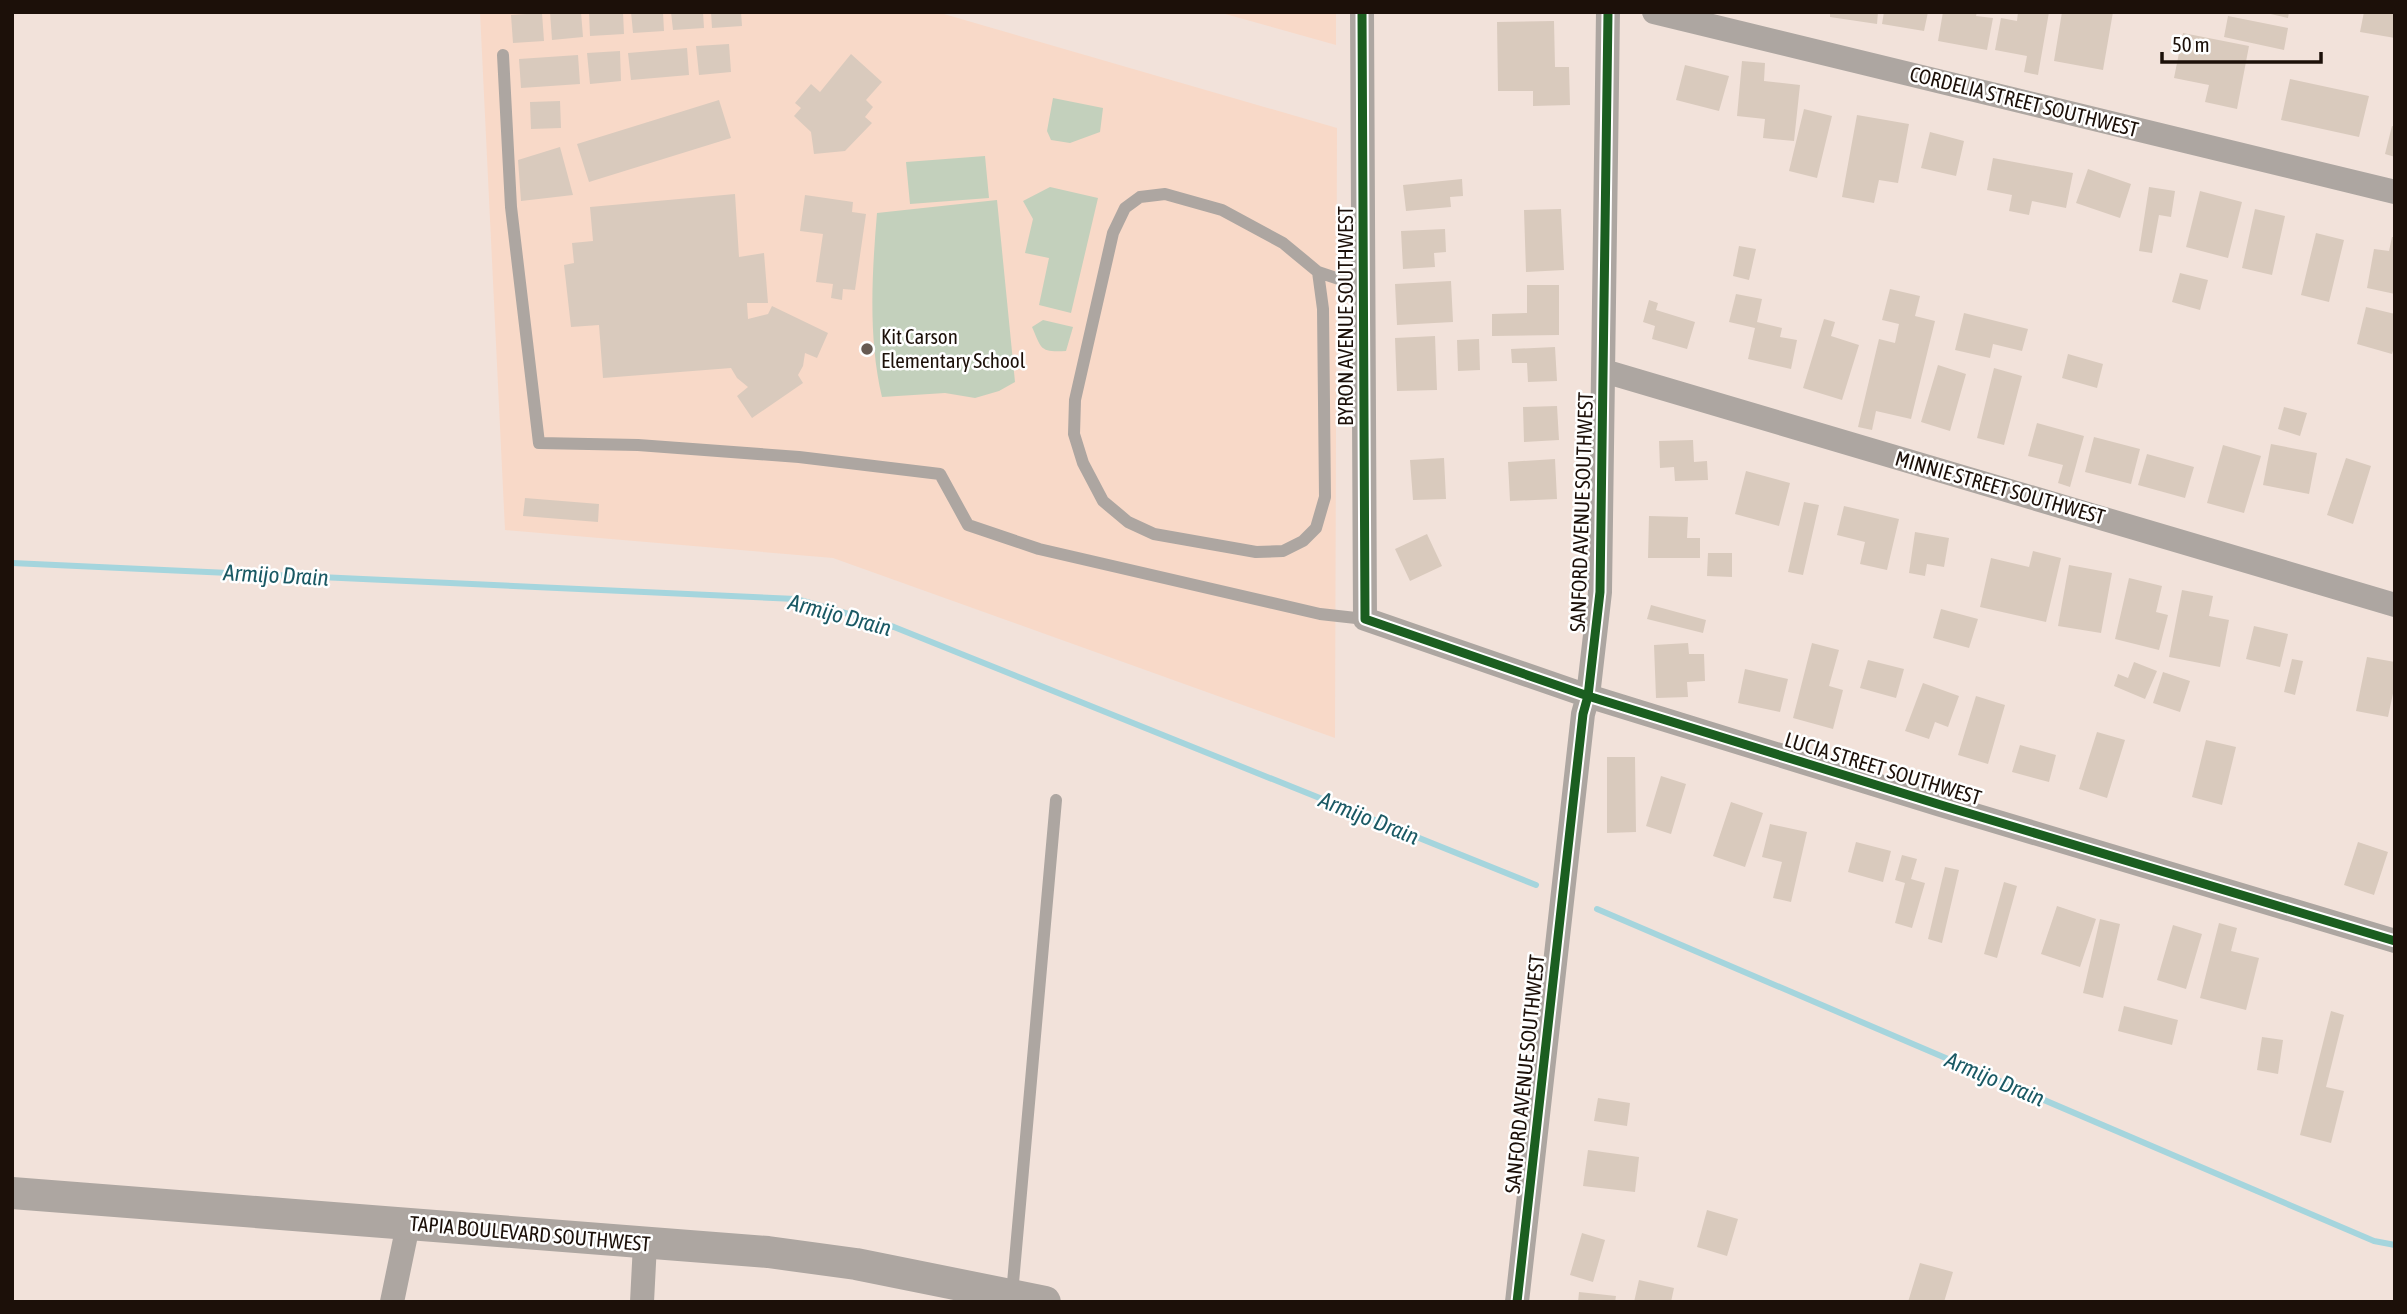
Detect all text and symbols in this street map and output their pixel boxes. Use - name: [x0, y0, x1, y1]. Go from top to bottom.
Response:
- scale bar: [2162, 21, 2321, 65]
- text: 50 m: [2172, 32, 2210, 56]
- street label: CORDELIA STREET SOUTHWEST: [1907, 61, 2141, 141]
- street label: BYRON AVENUE SOUTHWEST: [1333, 206, 1357, 426]
- place label: Kit Carson Elementary School: [881, 324, 1026, 372]
- marker: Kit Carson Elementary School: [859, 341, 875, 357]
- street label: SANFORD AVENUE SOUTHWEST: [1565, 392, 1597, 632]
- street label: MINNIE STREET SOUTHWEST: [1893, 446, 2108, 528]
- water label: Armijo Drain: [222, 559, 329, 591]
- water label: Armijo Drain: [785, 589, 894, 641]
- street label: LUCIA STREET SOUTHWEST: [1782, 727, 1984, 809]
- water label: Armijo Drain: [1314, 786, 1423, 850]
- street label: SANFORD AVENUE SOUTHWEST: [1500, 953, 1548, 1195]
- water label: Armijo Drain: [1941, 1046, 2049, 1112]
- street label: TAPIA BOULEVARD SOUTHWEST: [409, 1211, 651, 1255]

